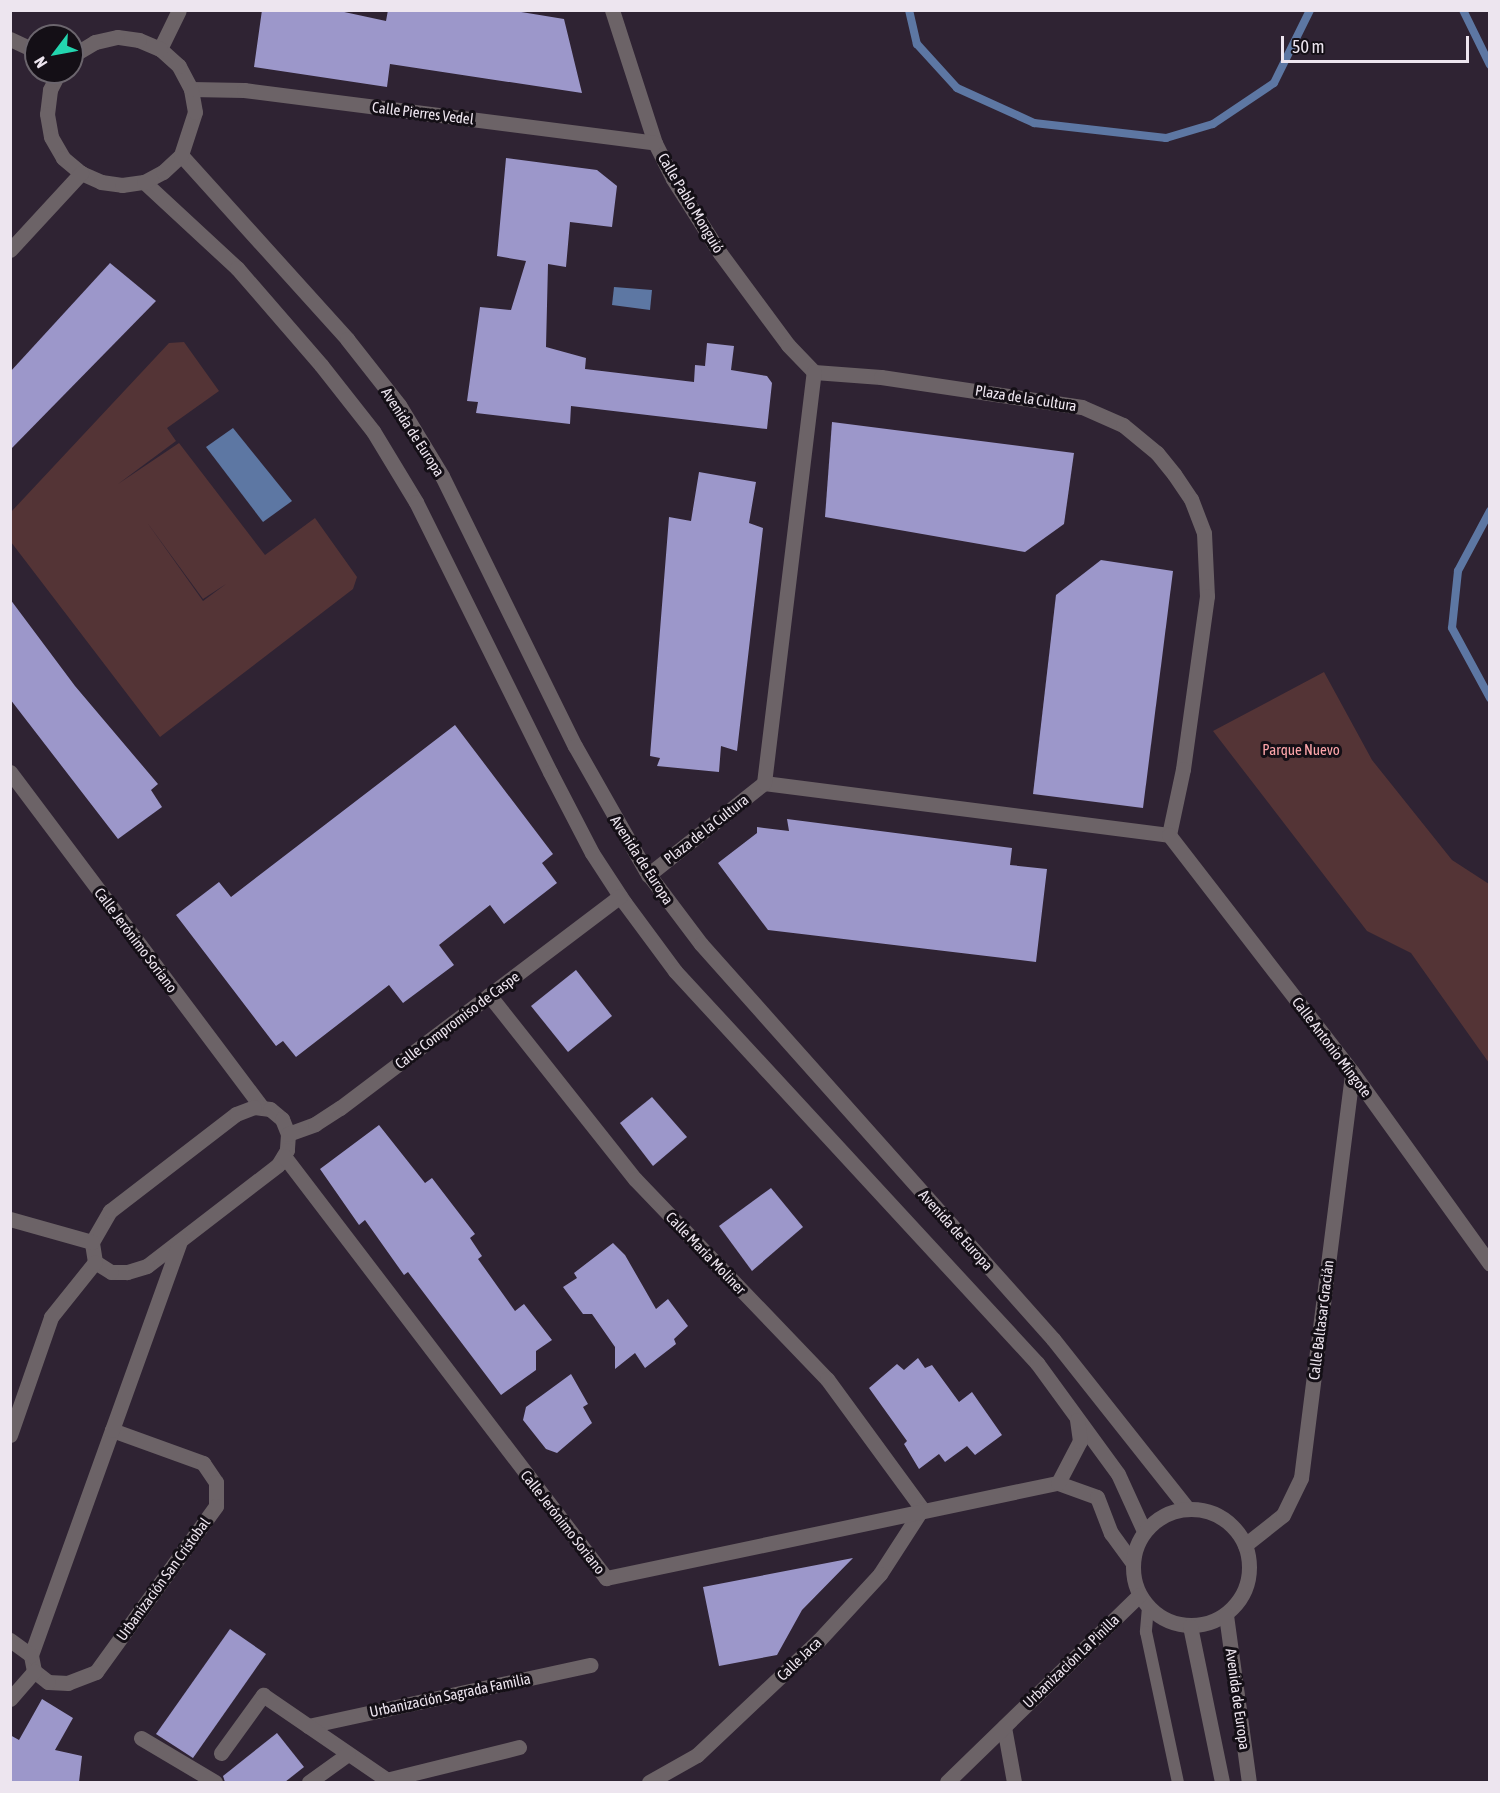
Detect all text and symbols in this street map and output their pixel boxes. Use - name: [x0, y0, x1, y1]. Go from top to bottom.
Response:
- north arrow: [24, 24, 84, 84]
- scale bar: [1284, 24, 1472, 62]
- text: 50 m: [1292, 36, 1324, 57]
- text: N: [30, 54, 51, 71]
- street label: Calle Pierres Vedel: [371, 98, 475, 128]
- street label: Calle Pablo Monguió: [654, 150, 728, 256]
- street label: Plaza de la Cultura: [974, 381, 1078, 415]
- street label: Avenida de Europa: [378, 384, 448, 480]
- park label: Parque Nuevo: [1262, 741, 1340, 759]
- street label: Plaza de la Cultura: [660, 790, 752, 868]
- street label: Avenida de Europa: [607, 812, 677, 908]
- street label: Calle Jerónimo Soriano: [91, 884, 181, 996]
- street label: Calle Compromiso de Caspe: [391, 967, 523, 1073]
- street label: Calle Antonio Mingote: [1288, 993, 1376, 1101]
- street label: Avenida de Europa: [915, 1186, 997, 1274]
- street label: Calle María Moliner: [662, 1208, 750, 1298]
- street label: Calle Baltasar Gracián: [1305, 1259, 1337, 1381]
- street label: Calle Jerónimo Soriano: [517, 1467, 609, 1577]
- street label: Urbanización San Cristobal: [112, 1514, 214, 1644]
- street label: Urbanización La Pinilla: [1019, 1610, 1123, 1712]
- street label: Calle Jaca: [773, 1634, 825, 1684]
- street label: Avenida de Europa: [1222, 1647, 1254, 1751]
- street label: Urbanización Sagrada Familia: [368, 1669, 532, 1721]

